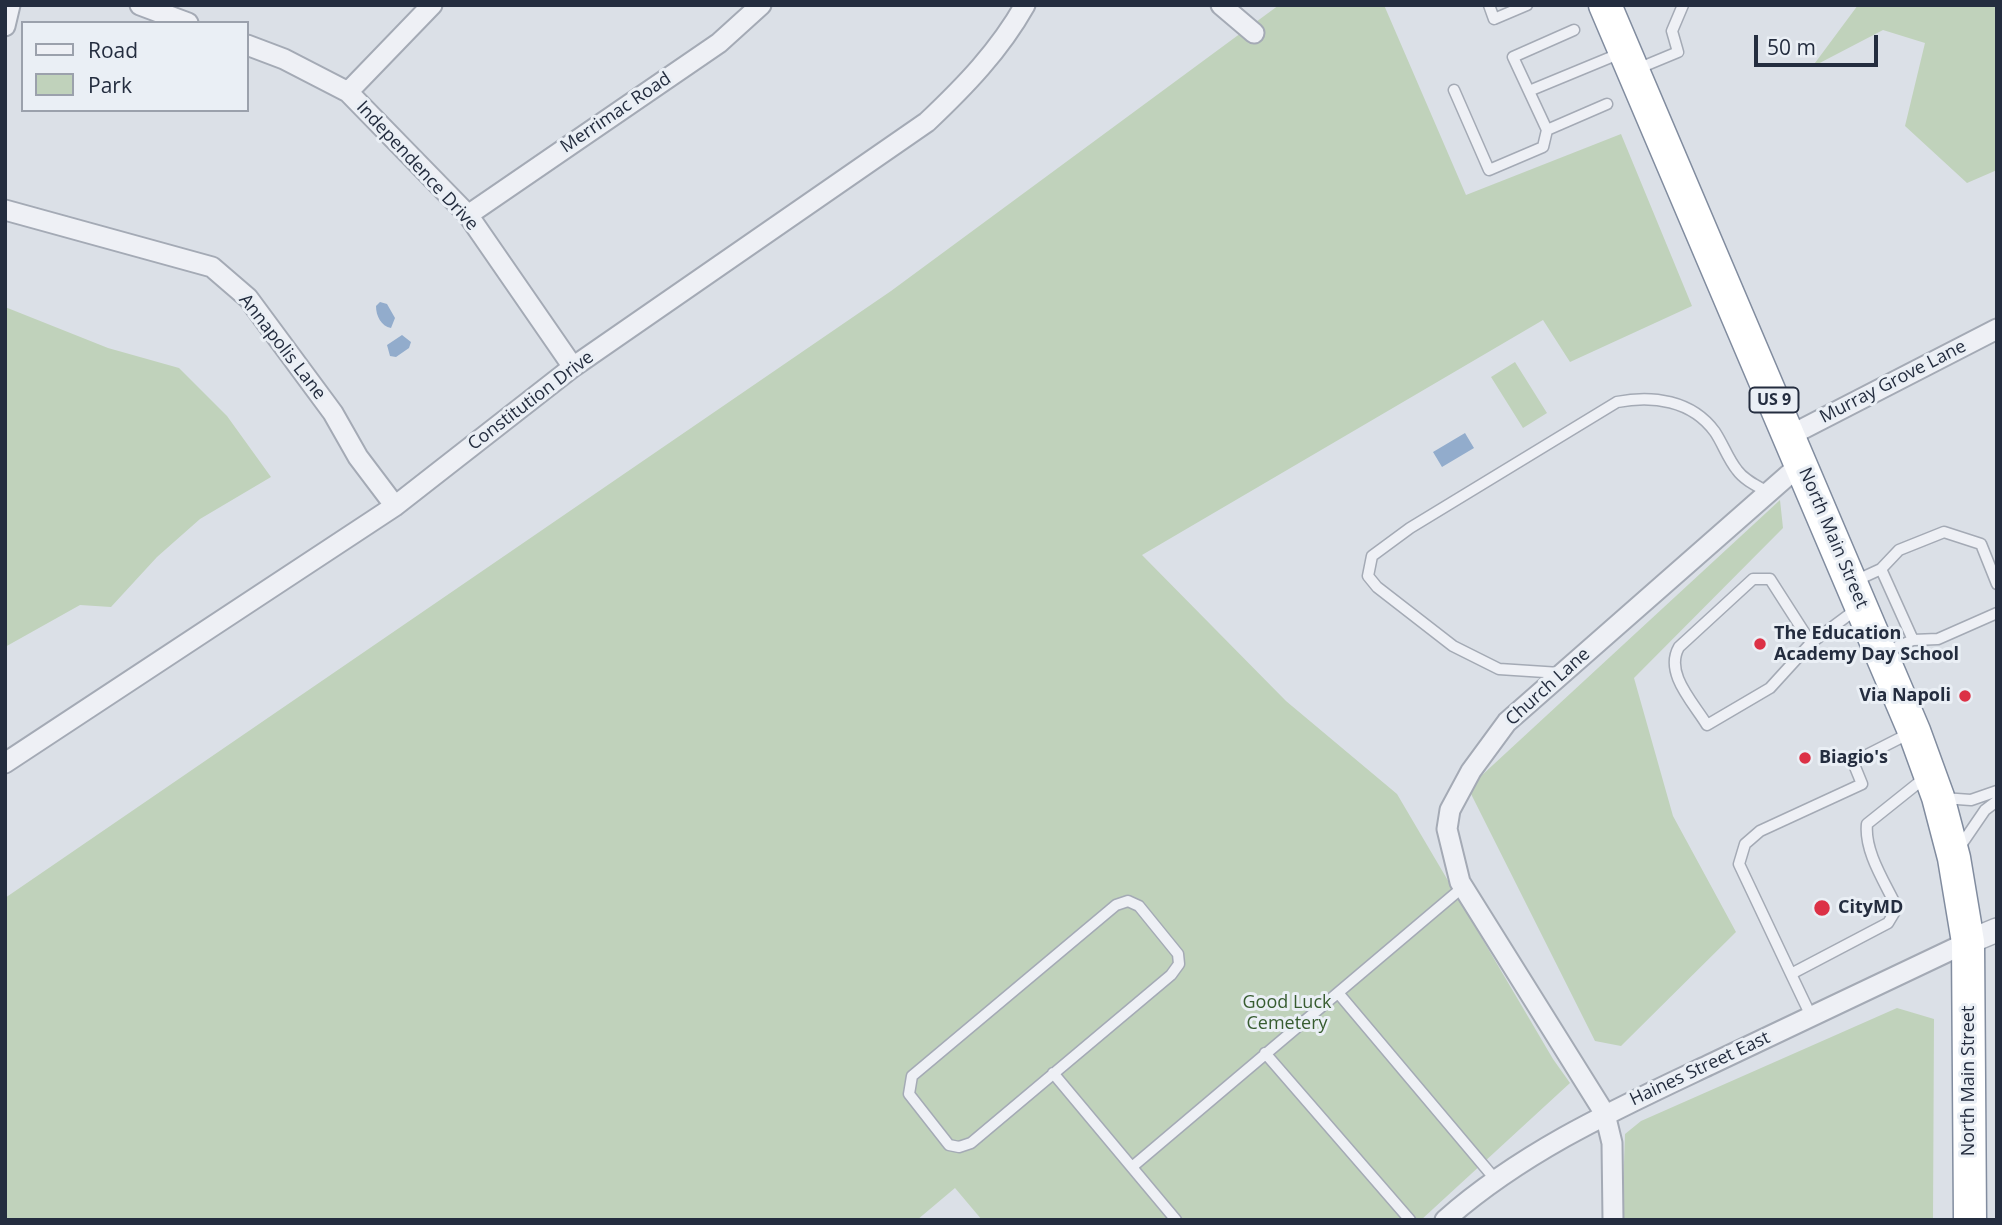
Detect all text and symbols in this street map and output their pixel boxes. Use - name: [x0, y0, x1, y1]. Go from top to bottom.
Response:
- legend: [21, 21, 248, 112]
- scale bar: [1757, 21, 1881, 65]
- text: 50 m: [1767, 33, 1816, 61]
- text: Road: [88, 36, 138, 64]
- street label: Merrimac Road: [557, 68, 675, 158]
- text: Park: [88, 71, 132, 99]
- street label: Independence Drive: [351, 97, 483, 235]
- street label: Annapolis Lane: [234, 290, 330, 404]
- street label: Murray Grove Lane: [1816, 336, 1970, 428]
- street label: Constitution Drive: [464, 347, 598, 455]
- road number: US 9: [1750, 388, 1798, 412]
- street label: North Main Street: [1794, 464, 1872, 612]
- place label: The Education Academy Day School: [1774, 623, 1959, 666]
- marker: The Education Academy Day School: [1752, 636, 1768, 652]
- street label: Church Lane: [1502, 644, 1594, 730]
- place label: Via Napoli: [1859, 685, 1951, 707]
- marker: Via Napoli: [1957, 688, 1973, 704]
- place label: Biagio's: [1819, 747, 1888, 769]
- marker: Biagio's: [1797, 750, 1813, 766]
- place label: CityMD: [1838, 897, 1903, 919]
- marker: CityMD: [1812, 898, 1832, 918]
- park label: Good Luck Cemetery: [1243, 992, 1331, 1034]
- street label: North Main Street: [1958, 1006, 1980, 1156]
- street label: Haines Street East: [1626, 1027, 1774, 1111]

